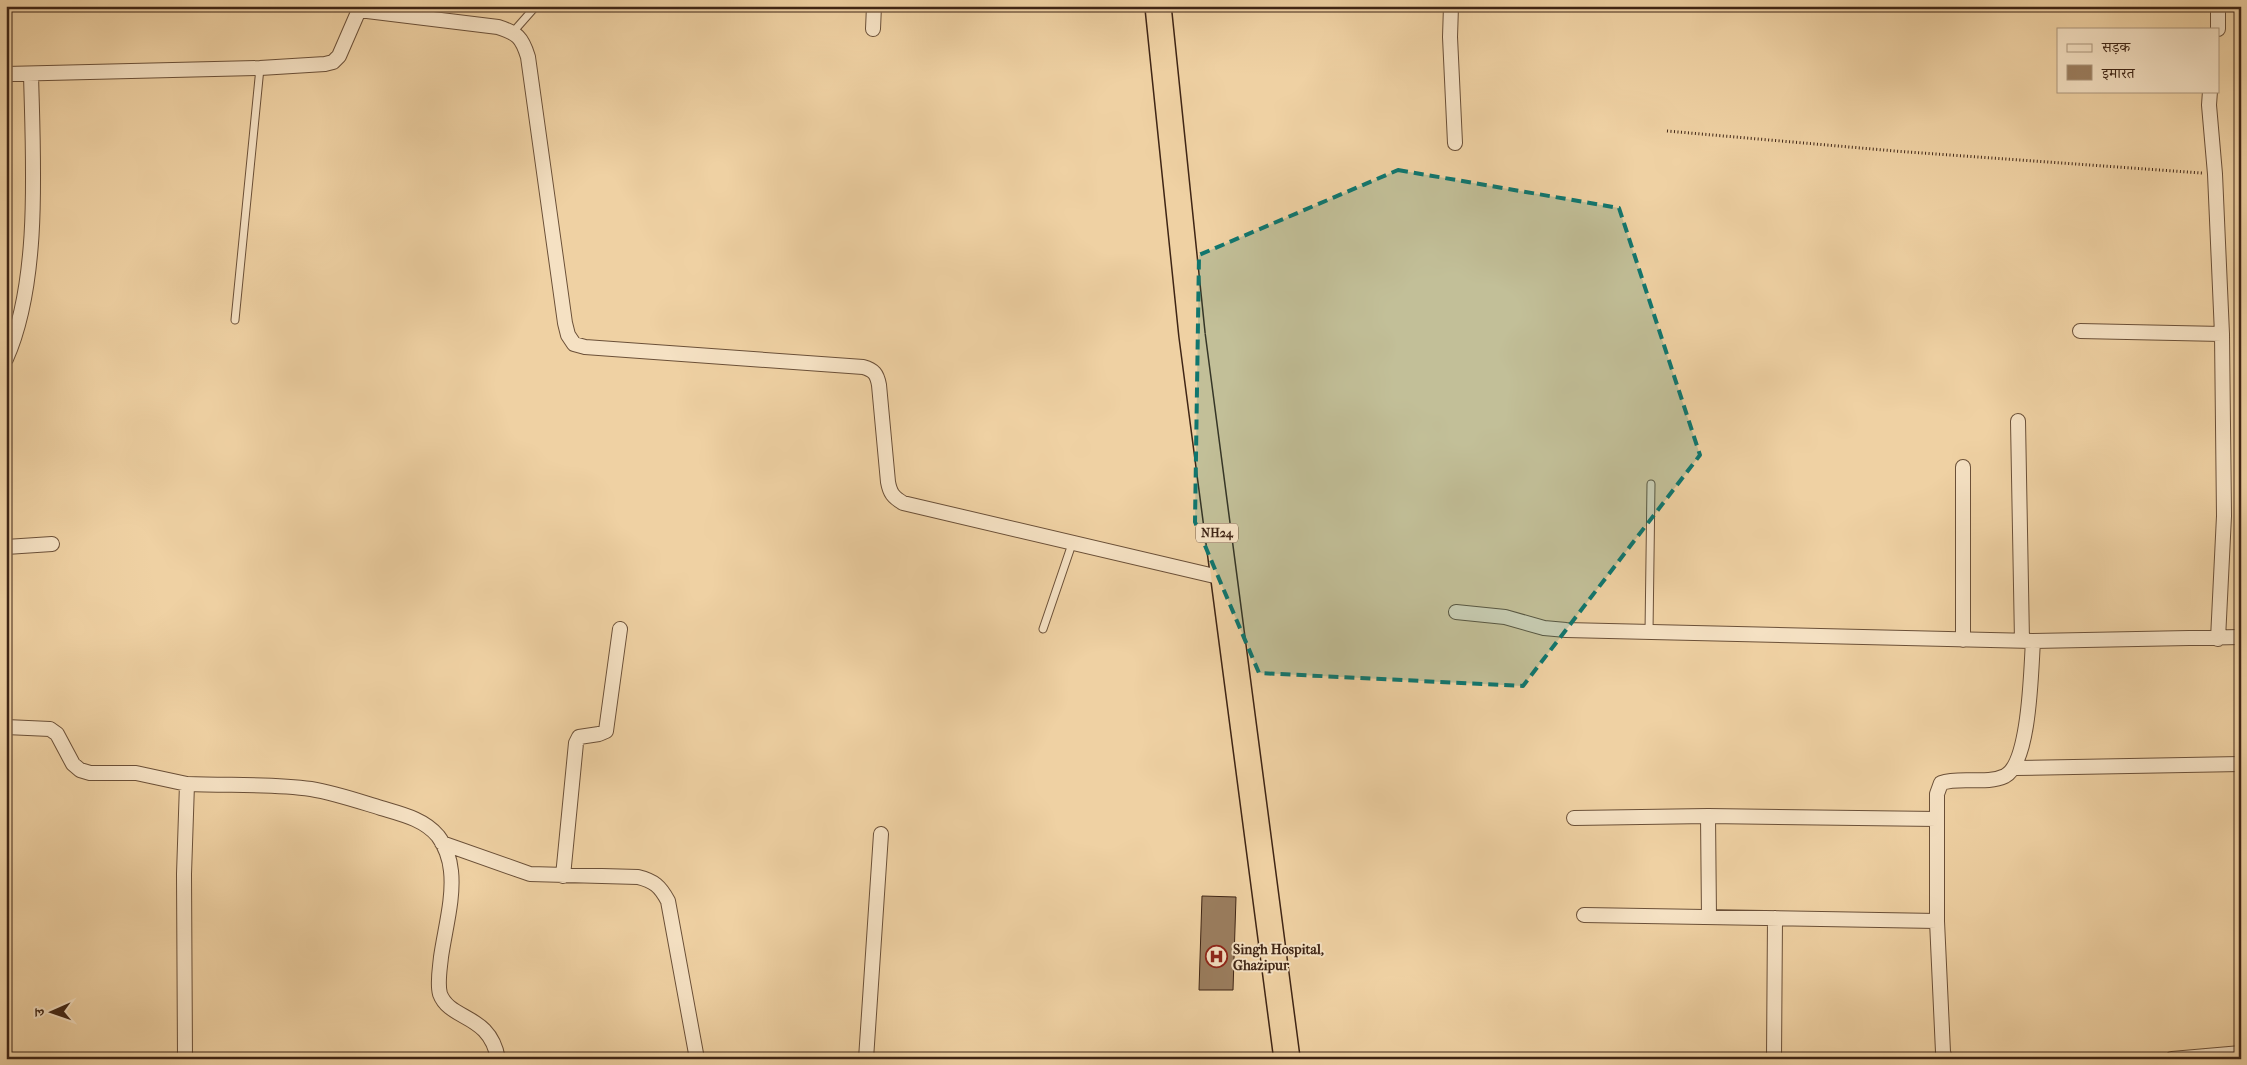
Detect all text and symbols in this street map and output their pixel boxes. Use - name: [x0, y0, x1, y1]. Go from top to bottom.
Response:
- legend: [2057, 28, 2220, 92]
- text: सड़क: [2101, 38, 2131, 56]
- text: इमारत: [2101, 64, 2136, 82]
- road number: NH24: [1196, 524, 1238, 542]
- place label: Singh Hospital, Ghazipur: [1233, 941, 1324, 974]
- hospital icon: Singh Hospital, Ghazipur: [1205, 945, 1229, 969]
- north arrow: [28, 988, 78, 1038]
- text: उ: [31, 1008, 48, 1017]

